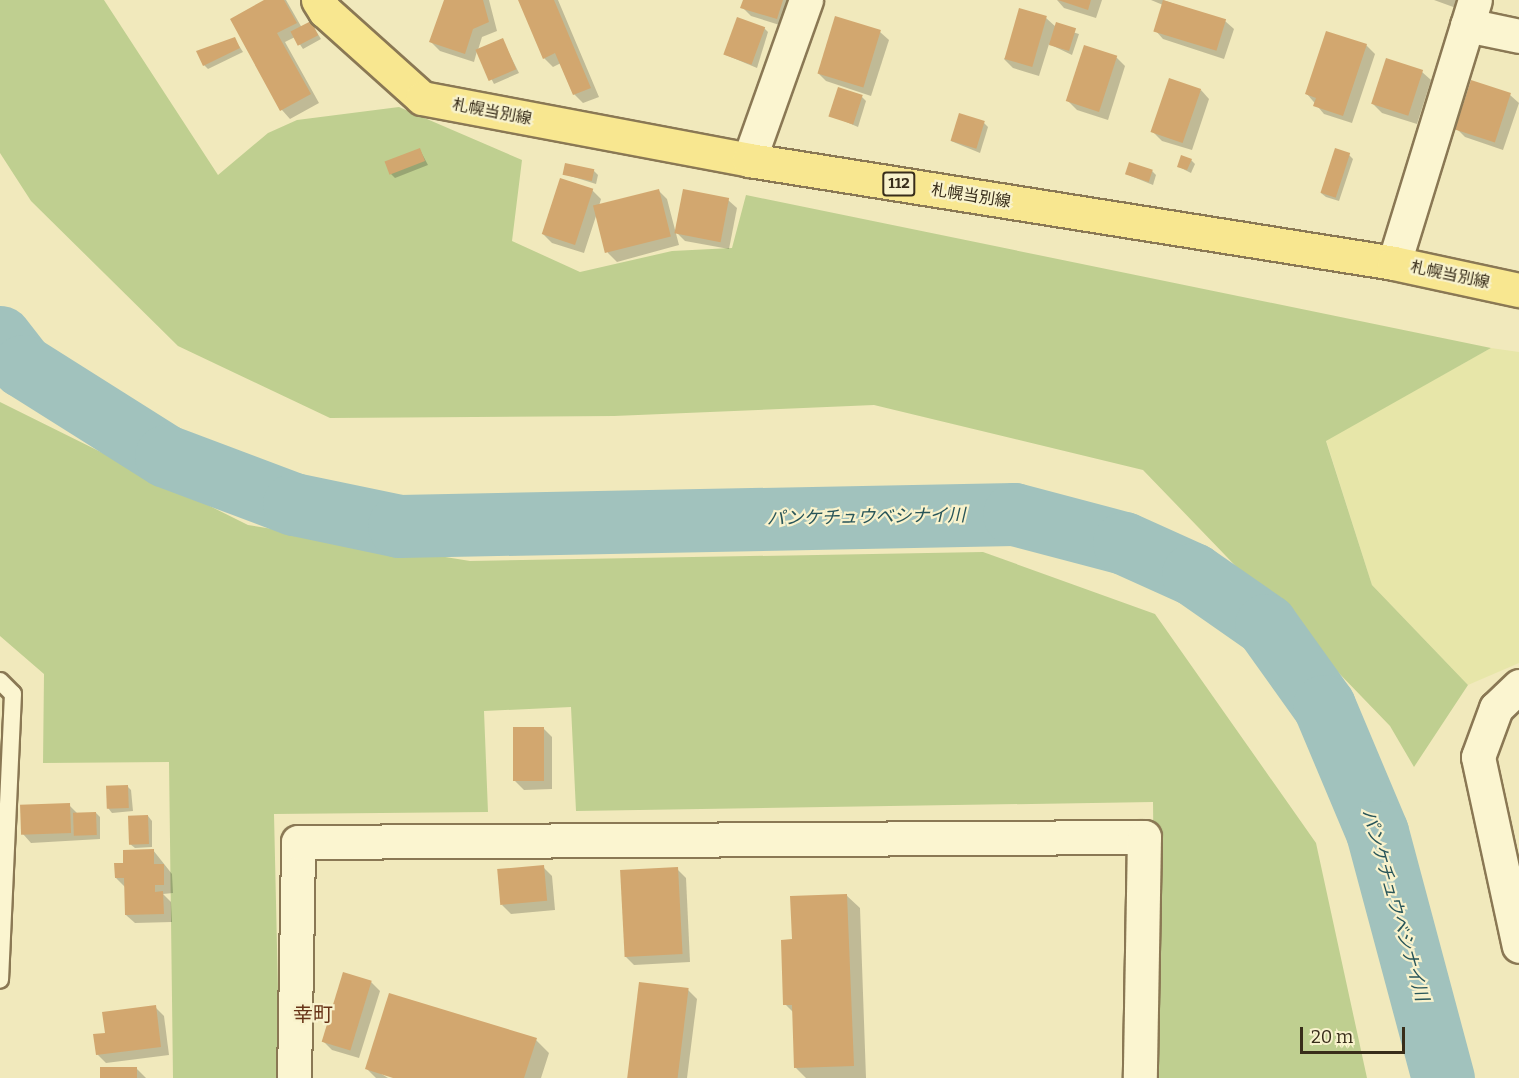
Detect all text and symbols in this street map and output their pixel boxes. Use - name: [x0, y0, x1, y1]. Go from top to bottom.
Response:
- street label: 札幌当別線: [451, 95, 533, 129]
- road number: 112: [881, 172, 917, 196]
- street label: 札幌当別線: [930, 180, 1012, 212]
- street label: 札幌当別線: [1409, 257, 1491, 293]
- water label: パンケチュウベシナイ川: [767, 504, 965, 530]
- water label: パンケチュウベシナイ川: [1357, 807, 1433, 1003]
- district label: 幸町: [293, 1002, 333, 1026]
- scale bar: [1303, 1015, 1408, 1053]
- text: 20 m: [1311, 1026, 1353, 1048]

